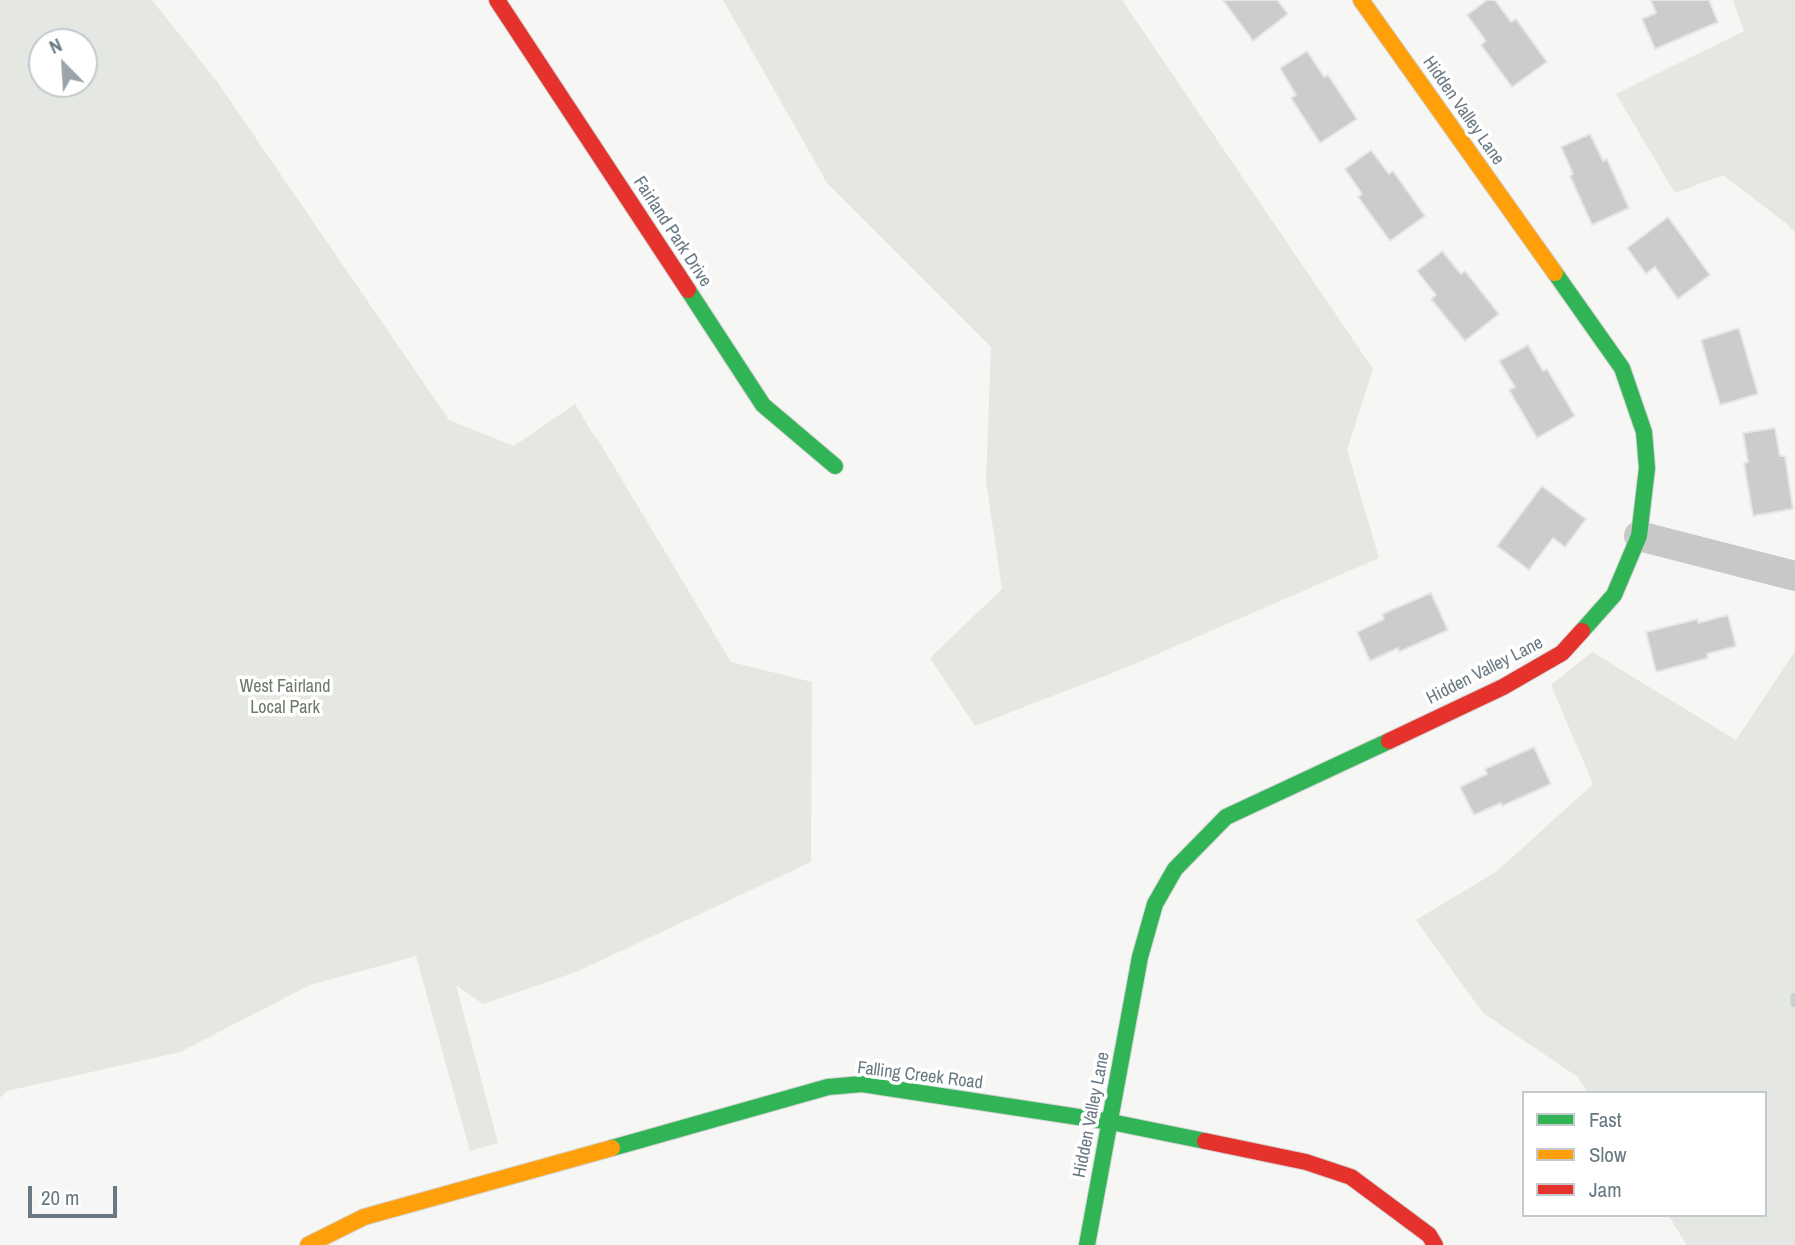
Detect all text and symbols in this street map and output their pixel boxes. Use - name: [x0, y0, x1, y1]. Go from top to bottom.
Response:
- north arrow: [28, 28, 98, 98]
- text: N: [45, 31, 66, 60]
- street label: Hidden Valley Lane: [1418, 52, 1508, 170]
- street label: Fairland Park Drive: [628, 173, 716, 291]
- street label: Hidden Valley Lane: [1423, 632, 1547, 710]
- park label: West Fairland Local Park: [240, 676, 330, 718]
- street label: Hidden Valley Lane: [1069, 1050, 1115, 1180]
- street label: Falling Creek Road: [856, 1058, 984, 1094]
- legend: [1522, 1091, 1767, 1217]
- text: Fast: [1589, 1105, 1622, 1134]
- text: Slow: [1589, 1140, 1626, 1169]
- scale bar: [32, 1172, 121, 1216]
- text: Jam: [1589, 1175, 1622, 1204]
- text: 20 m: [41, 1183, 79, 1212]

